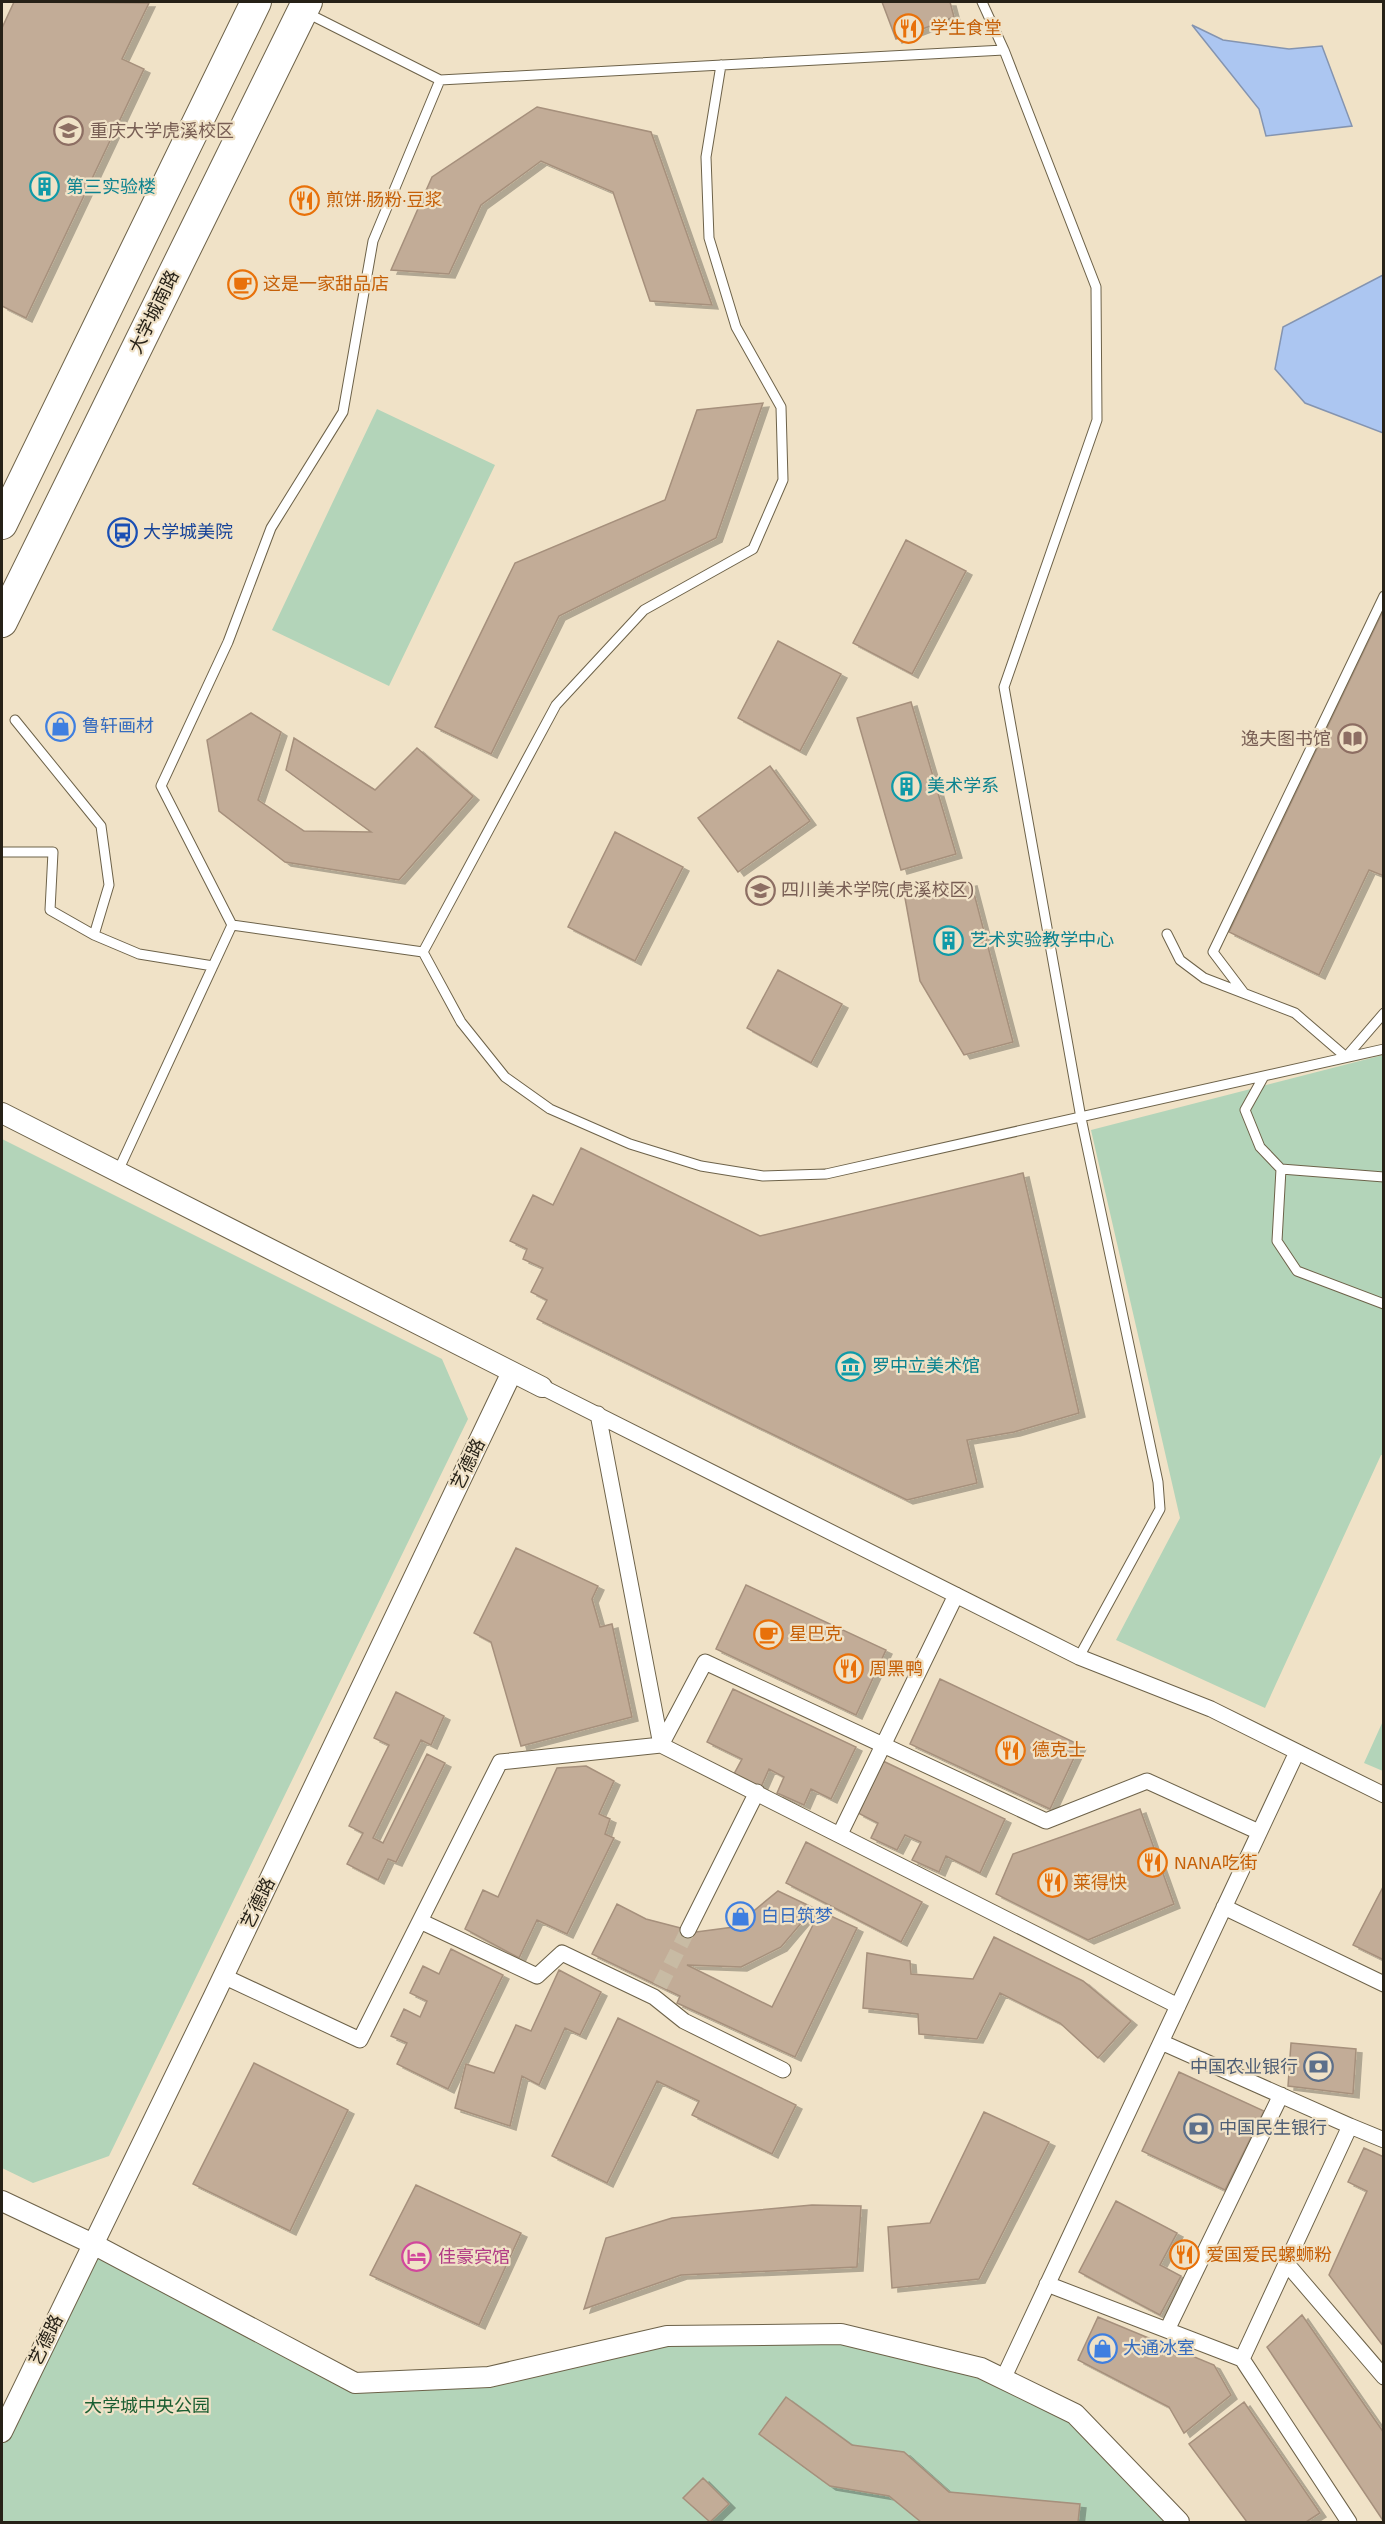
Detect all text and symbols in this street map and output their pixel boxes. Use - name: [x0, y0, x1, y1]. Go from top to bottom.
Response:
- restaurant icon: 学生食堂: [893, 12, 925, 44]
- place label: 学生食堂: [930, 16, 1002, 38]
- school or university icon: 重庆大学虎溪校区: [53, 115, 85, 147]
- place label: 重庆大学虎溪校区: [90, 119, 234, 141]
- building icon: 第三实验楼: [29, 171, 61, 203]
- place label: 第三实验楼: [66, 175, 156, 197]
- restaurant icon: 煎饼·肠粉·豆浆: [289, 184, 321, 216]
- place label: 煎饼·肠粉·豆浆: [326, 188, 443, 210]
- street label: 大学城南路: [123, 266, 183, 357]
- cafe icon: 这是一家甜品店: [226, 268, 258, 300]
- place label: 这是一家甜品店: [263, 272, 389, 294]
- bus stop icon: 大学城美院: [106, 516, 138, 548]
- place label: 大学城美院: [143, 520, 233, 542]
- shop icon: 鲁轩画材: [45, 710, 77, 742]
- place label: 鲁轩画材: [82, 714, 154, 736]
- library icon: 逸夫图书馆: [1336, 723, 1368, 755]
- place label: 逸夫图书馆: [1241, 727, 1331, 749]
- building icon: 美术学系: [890, 770, 922, 802]
- place label: 美术学系: [927, 774, 999, 796]
- school or university icon: 四川美术学院(虎溪校区): [744, 874, 776, 906]
- place label: 四川美术学院(虎溪校区): [781, 878, 974, 900]
- building icon: 艺术实验教学中心: [933, 924, 965, 956]
- place label: 艺术实验教学中心: [970, 928, 1114, 950]
- museum icon: 罗中立美术馆: [835, 1350, 867, 1382]
- place label: 罗中立美术馆: [872, 1354, 980, 1376]
- street label: 艺德路: [445, 1434, 489, 1493]
- cafe icon: 星巴克: [752, 1618, 784, 1650]
- place label: 星巴克: [789, 1622, 843, 1644]
- restaurant icon: 周黑鸭: [832, 1653, 864, 1685]
- place label: 周黑鸭: [869, 1657, 923, 1679]
- restaurant icon: 德克士: [995, 1734, 1027, 1766]
- place label: 德克士: [1032, 1738, 1086, 1760]
- restaurant icon: NANA吃街: [1137, 1847, 1169, 1879]
- place label: NANA吃街: [1174, 1851, 1258, 1873]
- restaurant icon: 莱得快: [1036, 1867, 1068, 1899]
- place label: 莱得快: [1073, 1871, 1127, 1893]
- street label: 艺德路: [235, 1873, 279, 1932]
- shop icon: 白日筑梦: [724, 1900, 756, 1932]
- place label: 白日筑梦: [761, 1904, 833, 1926]
- bank icon: 中国农业银行: [1303, 2051, 1335, 2083]
- place label: 中国农业银行: [1190, 2055, 1298, 2077]
- bank icon: 中国民生银行: [1182, 2112, 1214, 2144]
- place label: 中国民生银行: [1219, 2116, 1327, 2138]
- restaurant icon: 爱国爱民螺蛳粉: [1169, 2239, 1201, 2271]
- hotel icon: 佳豪宾馆: [401, 2241, 433, 2273]
- place label: 爱国爱民螺蛳粉: [1206, 2243, 1332, 2265]
- place label: 佳豪宾馆: [438, 2245, 510, 2267]
- street label: 艺德路: [23, 2310, 67, 2369]
- shop icon: 大通冰室: [1086, 2332, 1118, 2364]
- place label: 大通冰室: [1123, 2336, 1195, 2358]
- park label: 大学城中央公园: [84, 2394, 210, 2416]

